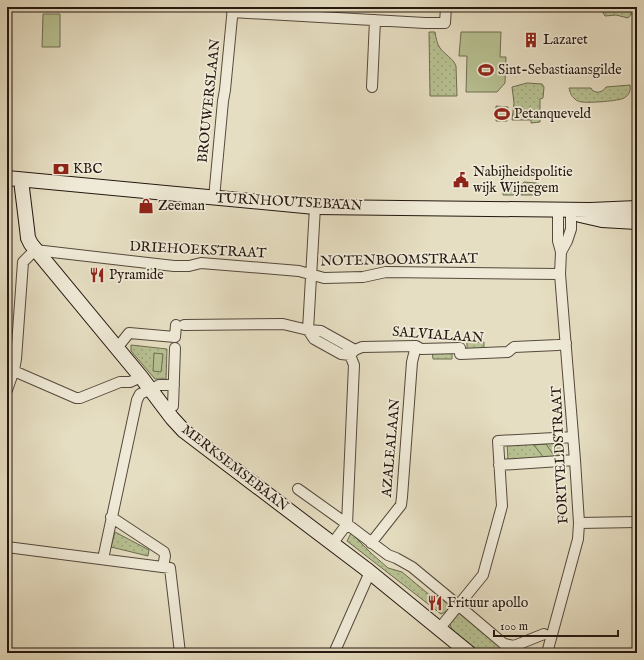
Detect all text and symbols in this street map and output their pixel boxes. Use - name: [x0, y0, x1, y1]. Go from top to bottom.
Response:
- building icon: Lazaret: [522, 31, 540, 49]
- place label: Lazaret: [543, 31, 588, 49]
- street label: BROUWERSLAAN: [194, 38, 224, 164]
- sports icon: Sint-Sebastiaansgilde: [477, 61, 495, 79]
- place label: Sint-Sebastiaansgilde: [498, 61, 622, 79]
- sports icon: Petanqueveld: [493, 105, 511, 123]
- place label: Petanqueveld: [514, 105, 592, 123]
- bank icon: KBC: [52, 160, 70, 178]
- place label: KBC: [73, 160, 102, 178]
- place label: Nabijheidspolitie wijk Wijnegem: [473, 163, 573, 197]
- public building icon: Nabijheidspolitie wijk Wijnegem: [452, 171, 470, 189]
- street label: TURNHOUTSEBAAN: [215, 189, 363, 215]
- shop icon: Zeeman: [137, 197, 155, 215]
- place label: Zeeman: [158, 197, 206, 215]
- street label: DRIEHOEKSTRAAT: [129, 237, 268, 263]
- street label: NOTENBOOMSTRAAT: [320, 250, 479, 270]
- restaurant icon: Pyramide: [88, 266, 106, 284]
- place label: Pyramide: [109, 266, 164, 284]
- street label: SALVIALAAN: [392, 323, 484, 347]
- street label: FORTVELDSTRAAT: [547, 385, 573, 524]
- street label: AZALEALAAN: [378, 398, 404, 499]
- street label: MERKSEMSEBAAN: [178, 421, 292, 515]
- restaurant icon: Frituur apollo: [426, 594, 444, 612]
- place label: Frituur apollo: [447, 594, 529, 612]
- scale bar: [494, 612, 618, 638]
- text: 100 m: [500, 619, 528, 634]

